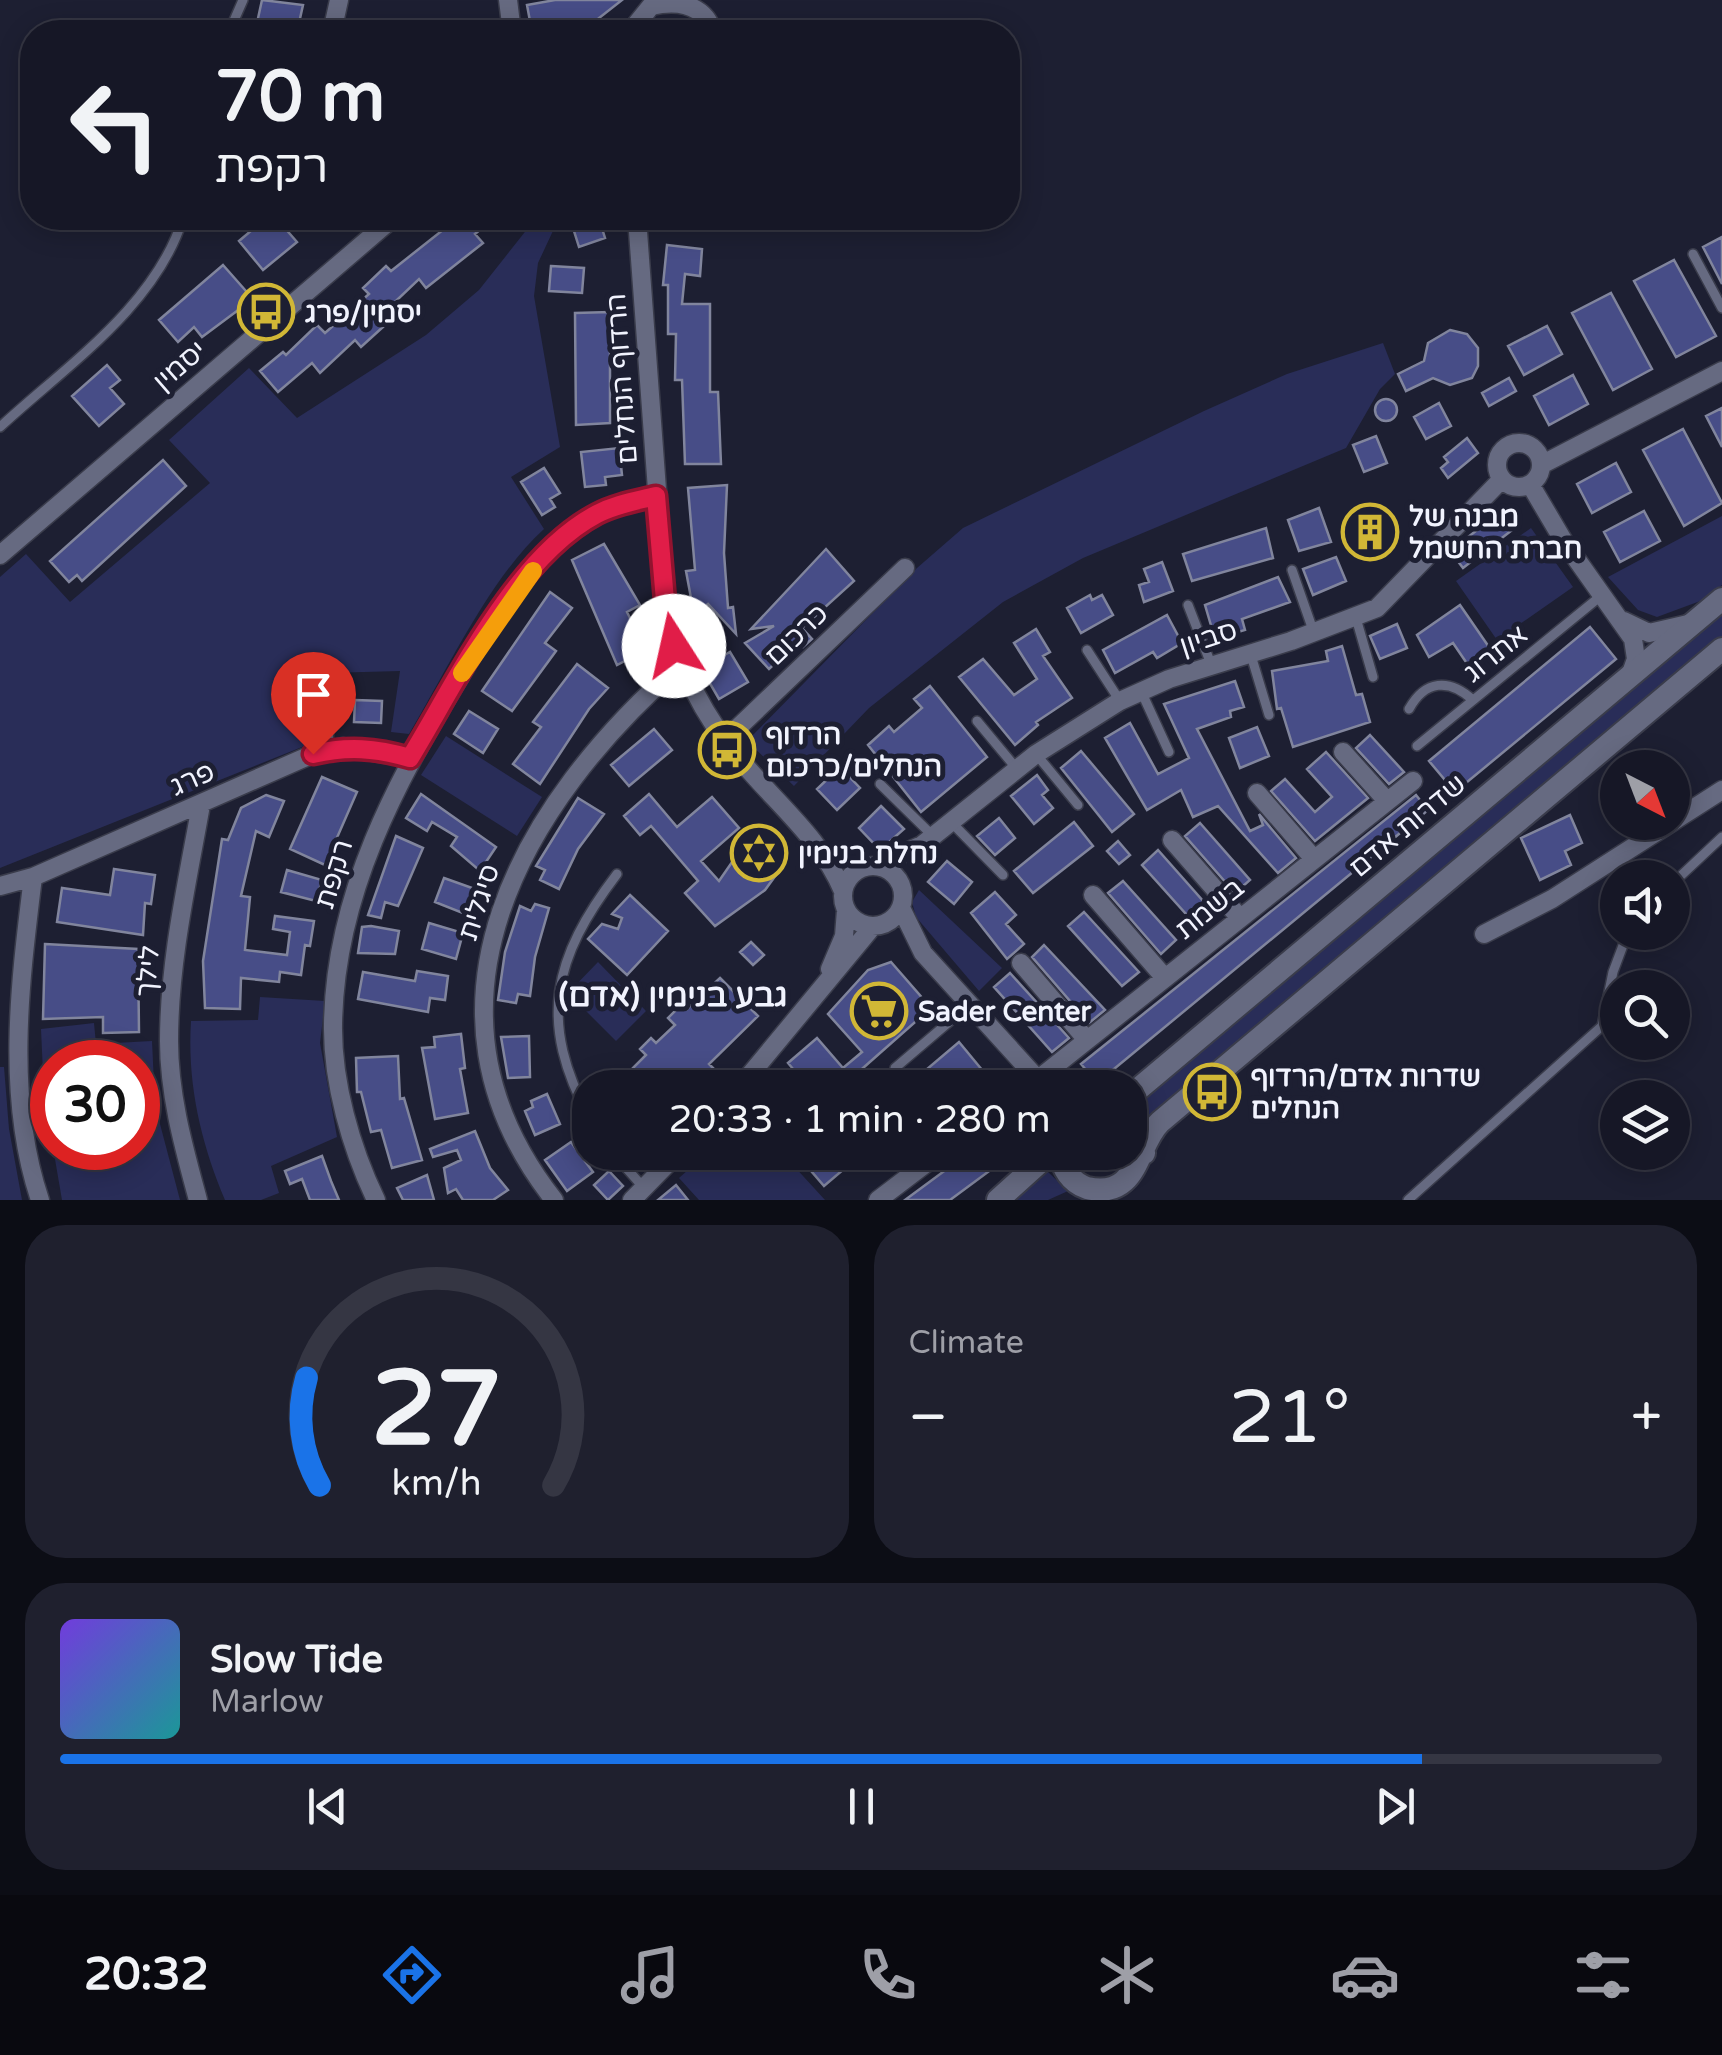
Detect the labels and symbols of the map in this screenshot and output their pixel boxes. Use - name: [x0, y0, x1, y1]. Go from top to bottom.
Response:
- bus stop icon: יסמין/פרג: [236, 282, 296, 342]
- street label: הרדוף הנחלים: [599, 292, 645, 466]
- place label: יסמין/פרג: [304, 296, 422, 330]
- street label: יסמין: [146, 333, 213, 398]
- place label: מבנה של חברת החשמל: [1409, 500, 1582, 566]
- building icon: מבנה של חברת החשמל: [1340, 502, 1400, 562]
- position arrow: [622, 594, 726, 698]
- street label: כרכום: [758, 597, 835, 673]
- street label: סביון: [1175, 613, 1241, 663]
- street label: אתרוג: [1457, 618, 1535, 690]
- pin: [271, 652, 356, 755]
- place label: הרדוף הנחלים/כרכום: [766, 718, 942, 784]
- bus stop icon: הרדוף הנחלים/כרכום: [697, 720, 757, 780]
- north arrow: [1600, 750, 1690, 840]
- street label: פרג: [165, 754, 220, 804]
- street label: שדרות אדם: [1342, 767, 1473, 885]
- synagogue icon: נחלת בנימין: [729, 823, 789, 883]
- street label: רקפת: [307, 836, 361, 913]
- place label: נחלת בנימין: [798, 837, 938, 871]
- street label: סיגלית: [451, 860, 507, 945]
- street label: בשמת: [1168, 871, 1251, 947]
- street label: לילך: [129, 944, 167, 999]
- district label: גבע בנימין (אדם): [559, 977, 787, 1015]
- supermarket icon: Sader Center: [849, 981, 909, 1041]
- place label: Sader Center: [918, 995, 1092, 1029]
- speed limit sign: 30: [30, 1040, 160, 1170]
- place label: שדרות אדם/הרדוף הנחלים: [1251, 1060, 1481, 1126]
- bus stop icon: שדרות אדם/הרדוף הנחלים: [1182, 1062, 1242, 1122]

